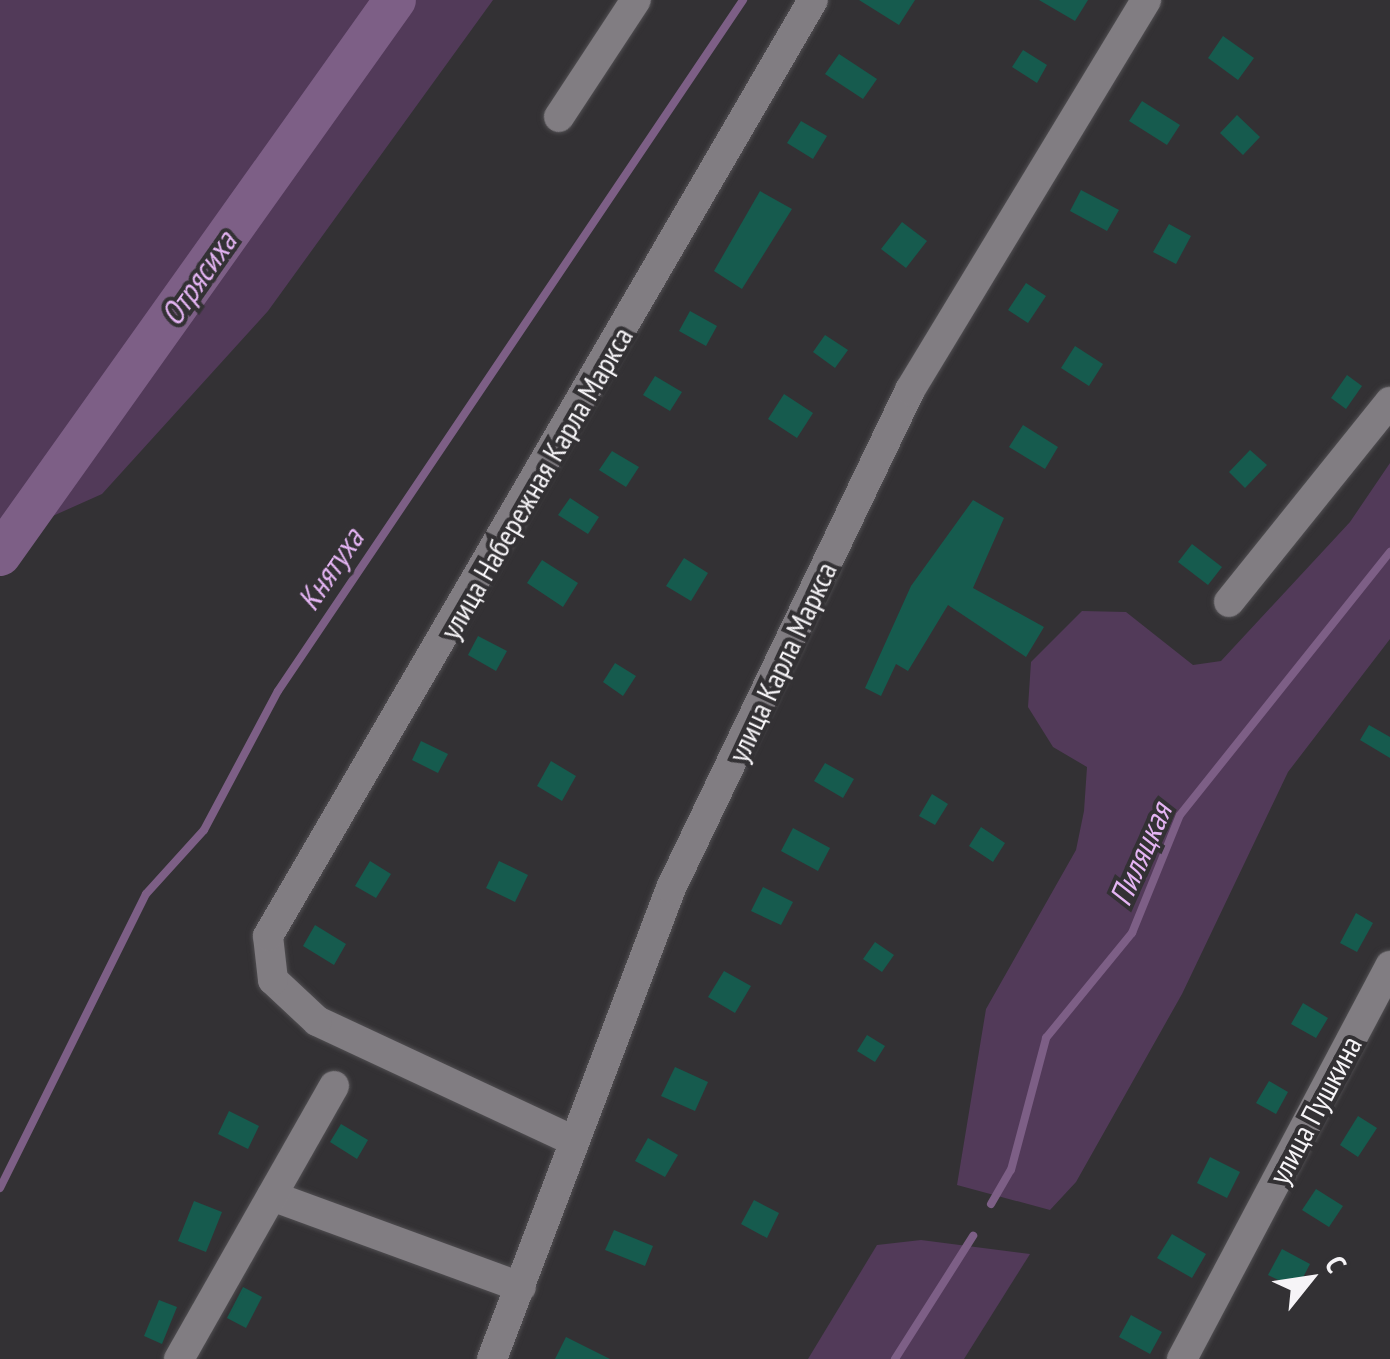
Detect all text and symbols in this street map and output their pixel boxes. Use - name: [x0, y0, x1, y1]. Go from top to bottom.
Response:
- water label: Отрясиха: [152, 224, 244, 332]
- street label: улица Набережная Карла Маркса: [432, 321, 640, 645]
- water label: Княтуха: [289, 521, 371, 617]
- street label: улица Карла Маркса: [720, 556, 844, 768]
- water label: Пиляцкая: [1100, 797, 1180, 911]
- street label: улица Пушкина: [1261, 1030, 1369, 1190]
- north arrow: [1260, 1229, 1360, 1329]
- text: С: [1317, 1249, 1356, 1279]

